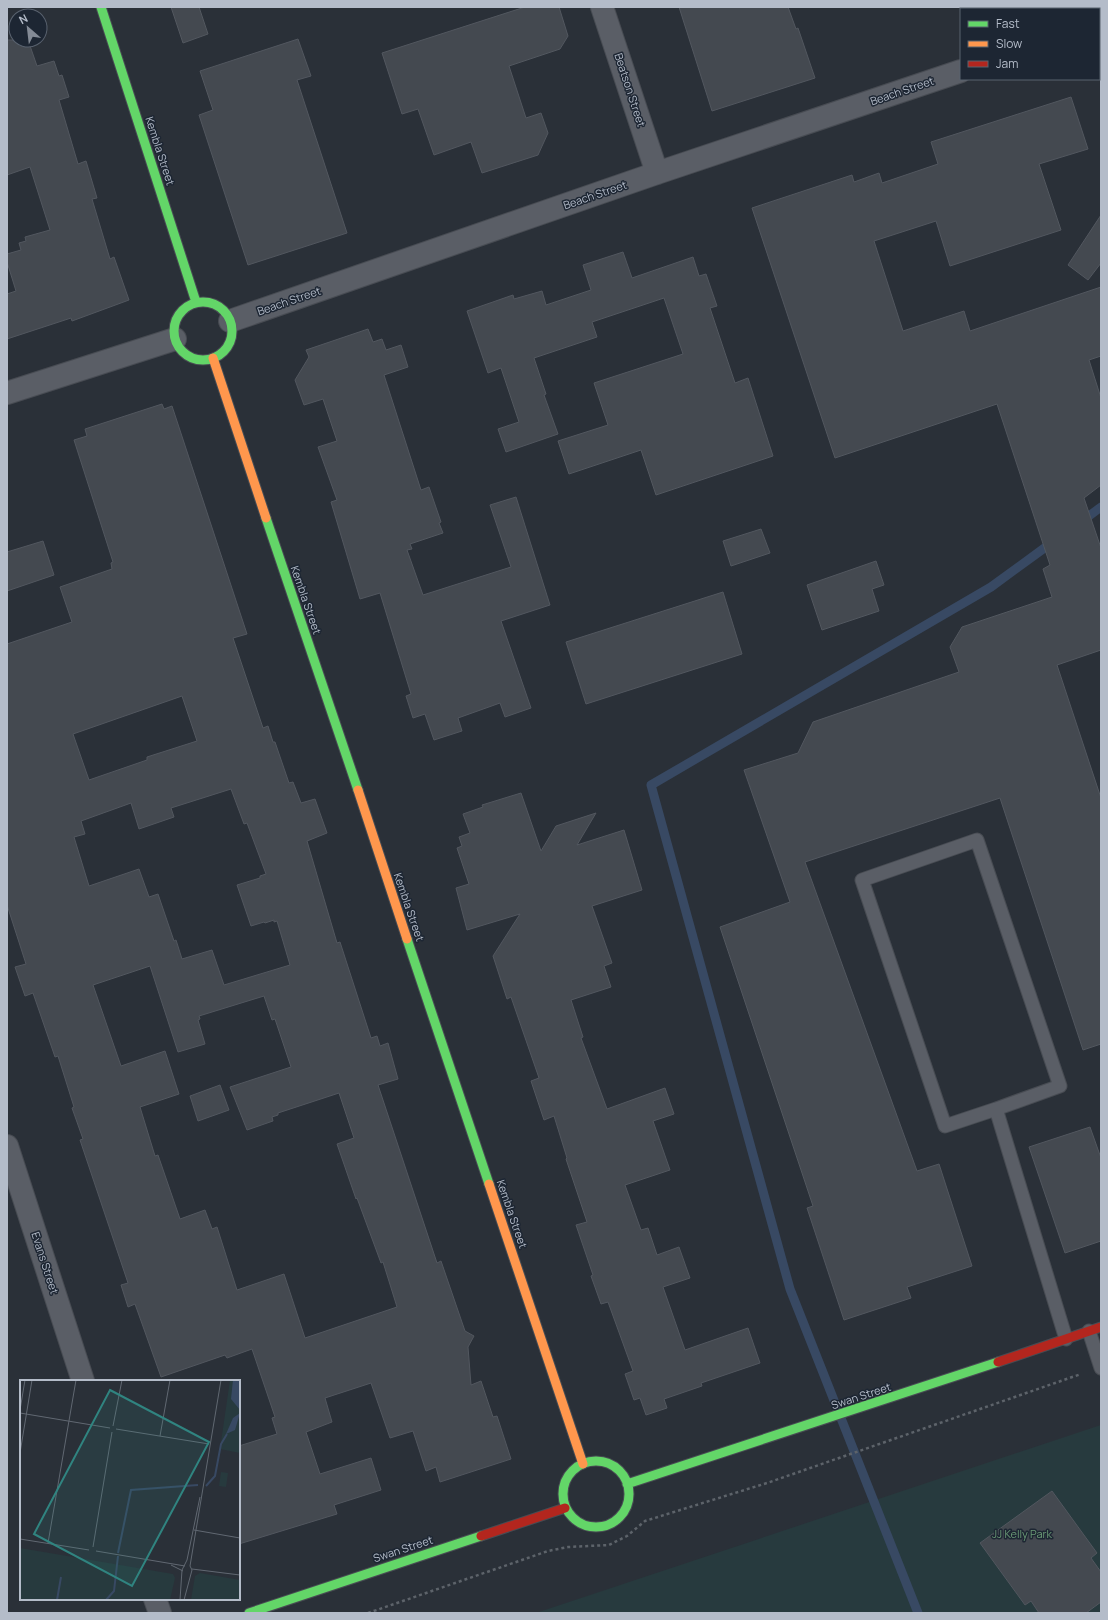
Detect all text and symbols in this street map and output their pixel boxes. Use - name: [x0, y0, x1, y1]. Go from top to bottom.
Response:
- north arrow: [8, 8, 48, 48]
- legend: [960, 8, 1100, 80]
- text: N: [16, 10, 30, 27]
- text: Fast: [996, 15, 1020, 32]
- text: Slow: [996, 35, 1022, 52]
- street label: Beatson Street: [611, 51, 649, 129]
- text: Jam: [996, 55, 1018, 72]
- street label: Beach Street: [868, 73, 936, 108]
- street label: Kembla Street: [142, 115, 179, 187]
- street label: Beach Street: [561, 177, 629, 212]
- street label: Beach Street: [255, 283, 323, 318]
- street label: Kembla Street: [288, 564, 325, 636]
- street label: Kembla Street: [391, 871, 428, 943]
- street label: Kembla Street: [494, 1178, 531, 1250]
- street label: Evans Street: [28, 1230, 63, 1296]
- street label: Swan Street: [829, 1379, 893, 1412]
- inset map: [20, 1380, 240, 1600]
- park label: JJ Kelly Park: [992, 1526, 1053, 1541]
- street label: Swan Street: [371, 1532, 435, 1565]

